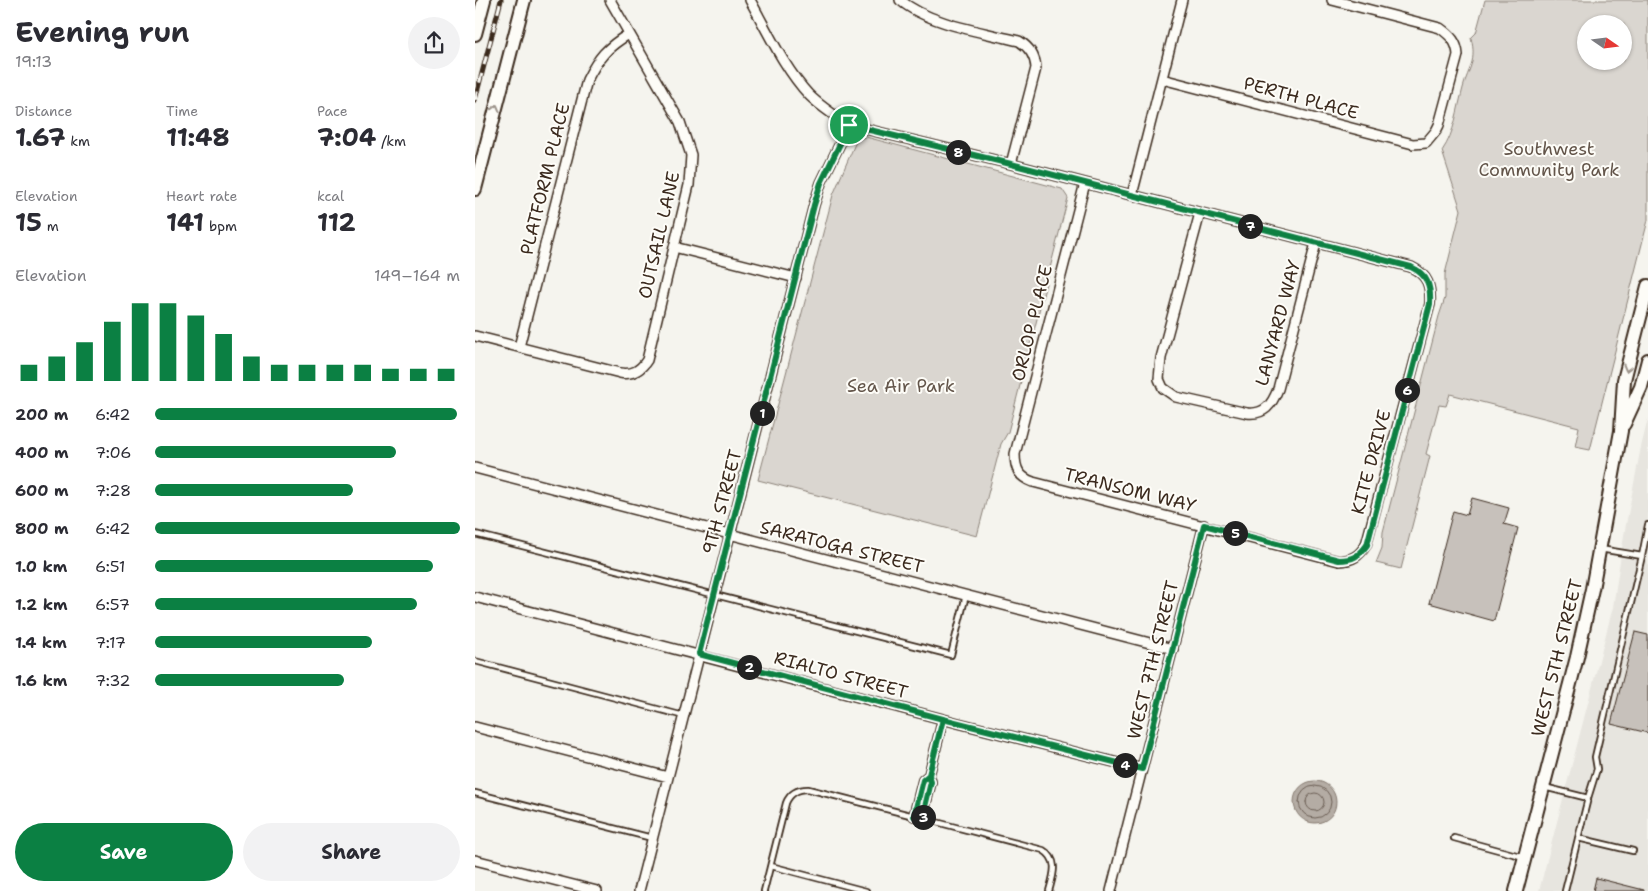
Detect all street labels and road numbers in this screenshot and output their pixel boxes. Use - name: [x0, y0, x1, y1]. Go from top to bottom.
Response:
- street label: PERTH PLACE: [1241, 71, 1361, 125]
- street label: PLATFORM PLACE: [515, 101, 575, 257]
- street label: OUTSAIL LANE: [633, 169, 685, 301]
- street label: LANYARD WAY: [1250, 257, 1306, 389]
- street label: ORLOP PLACE: [1006, 262, 1058, 384]
- street label: KITE DRIVE: [1346, 407, 1396, 517]
- street label: 9TH STREET: [696, 447, 748, 557]
- street label: TRANSOM WAY: [1061, 462, 1199, 518]
- street label: SARATOGA STREET: [758, 515, 926, 579]
- street label: WEST 5TH STREET: [1526, 577, 1588, 739]
- street label: WEST 7TH STREET: [1122, 578, 1184, 742]
- street label: RIALTO STREET: [771, 646, 911, 704]

